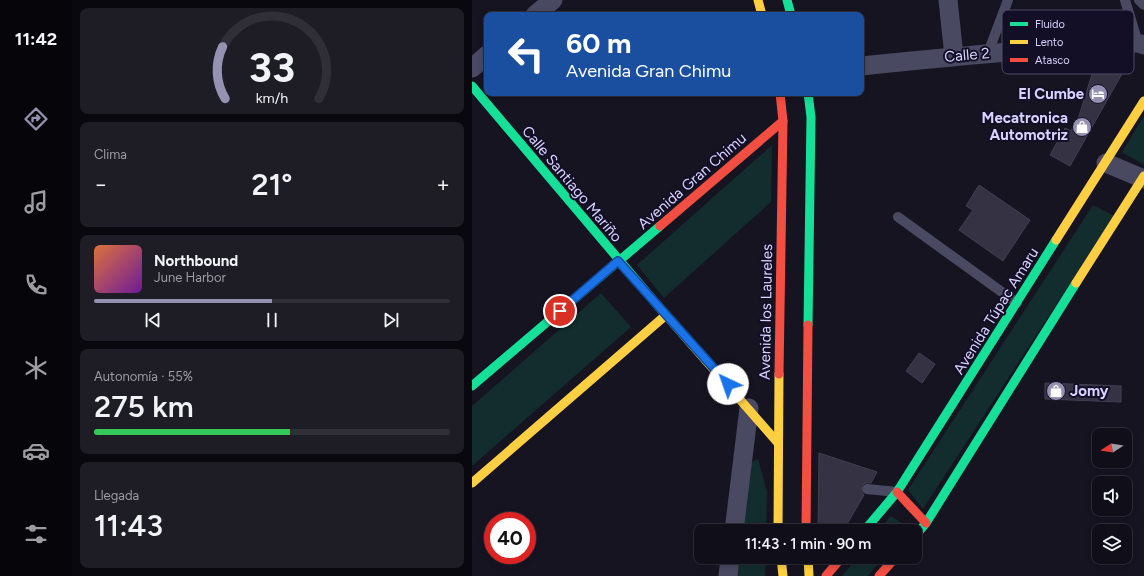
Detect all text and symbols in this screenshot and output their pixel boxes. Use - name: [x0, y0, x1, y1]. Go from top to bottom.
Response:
- legend: [1002, 10, 1134, 74]
- text: Fluido: [1035, 18, 1065, 31]
- text: 60 m: [566, 26, 631, 60]
- text: 11:42: [15, 28, 57, 50]
- icon: left: [500, 28, 552, 80]
- text: Lento: [1035, 36, 1063, 49]
- text: 33: [249, 42, 295, 92]
- street label: Calle 2: [944, 44, 990, 66]
- text: Atasco: [1035, 54, 1070, 67]
- text: Avenida Gran Chimu: [566, 60, 731, 82]
- hotel icon: El Cumbe: [1087, 83, 1109, 105]
- place label: El Cumbe: [1018, 85, 1085, 103]
- text: km/h: [256, 88, 288, 106]
- icon: directions: [22, 105, 50, 133]
- place label: Mecatronica Automotriz: [982, 109, 1068, 144]
- shop icon: Mecatronica Automotriz: [1071, 116, 1093, 138]
- street label: Calle Santiago Mariño: [518, 122, 626, 246]
- street label: Avenida Gran Chimu: [634, 129, 750, 233]
- text: Clima: [94, 147, 127, 162]
- text: 21°: [252, 166, 292, 203]
- text: −: [94, 171, 108, 198]
- text: +: [436, 171, 450, 198]
- icon: music: [22, 188, 50, 216]
- street label: Avenida los Laureles: [756, 244, 776, 380]
- street label: Avenida Túpac Amaru: [950, 244, 1042, 378]
- text: Northbound: [154, 252, 238, 270]
- text: June Harbor: [154, 270, 226, 285]
- icon: phone: [22, 271, 50, 299]
- pin: [543, 294, 577, 328]
- icon: arrive: [549, 300, 571, 322]
- icon: previous: [142, 309, 164, 331]
- icon: pause: [261, 309, 283, 331]
- icon: next: [380, 309, 402, 331]
- icon: climate: [22, 354, 50, 382]
- position arrow: [707, 363, 749, 405]
- text: Autonomía · 55%: [94, 369, 193, 384]
- shop icon: Jomy: [1045, 380, 1067, 402]
- place label: Jomy: [1070, 382, 1109, 400]
- text: 275 km: [94, 388, 194, 425]
- north arrow: [1092, 428, 1132, 468]
- map controls: [1092, 428, 1132, 564]
- icon: car: [22, 437, 50, 465]
- button: sound: [1092, 476, 1132, 516]
- text: Llegada: [94, 488, 139, 503]
- text: 11:43: [94, 507, 163, 544]
- speed limit sign: 40: [484, 512, 536, 564]
- icon: filters: [22, 520, 50, 548]
- button: layers: [1092, 524, 1132, 564]
- text: 11:43 · 1 min · 90 m: [745, 535, 871, 553]

